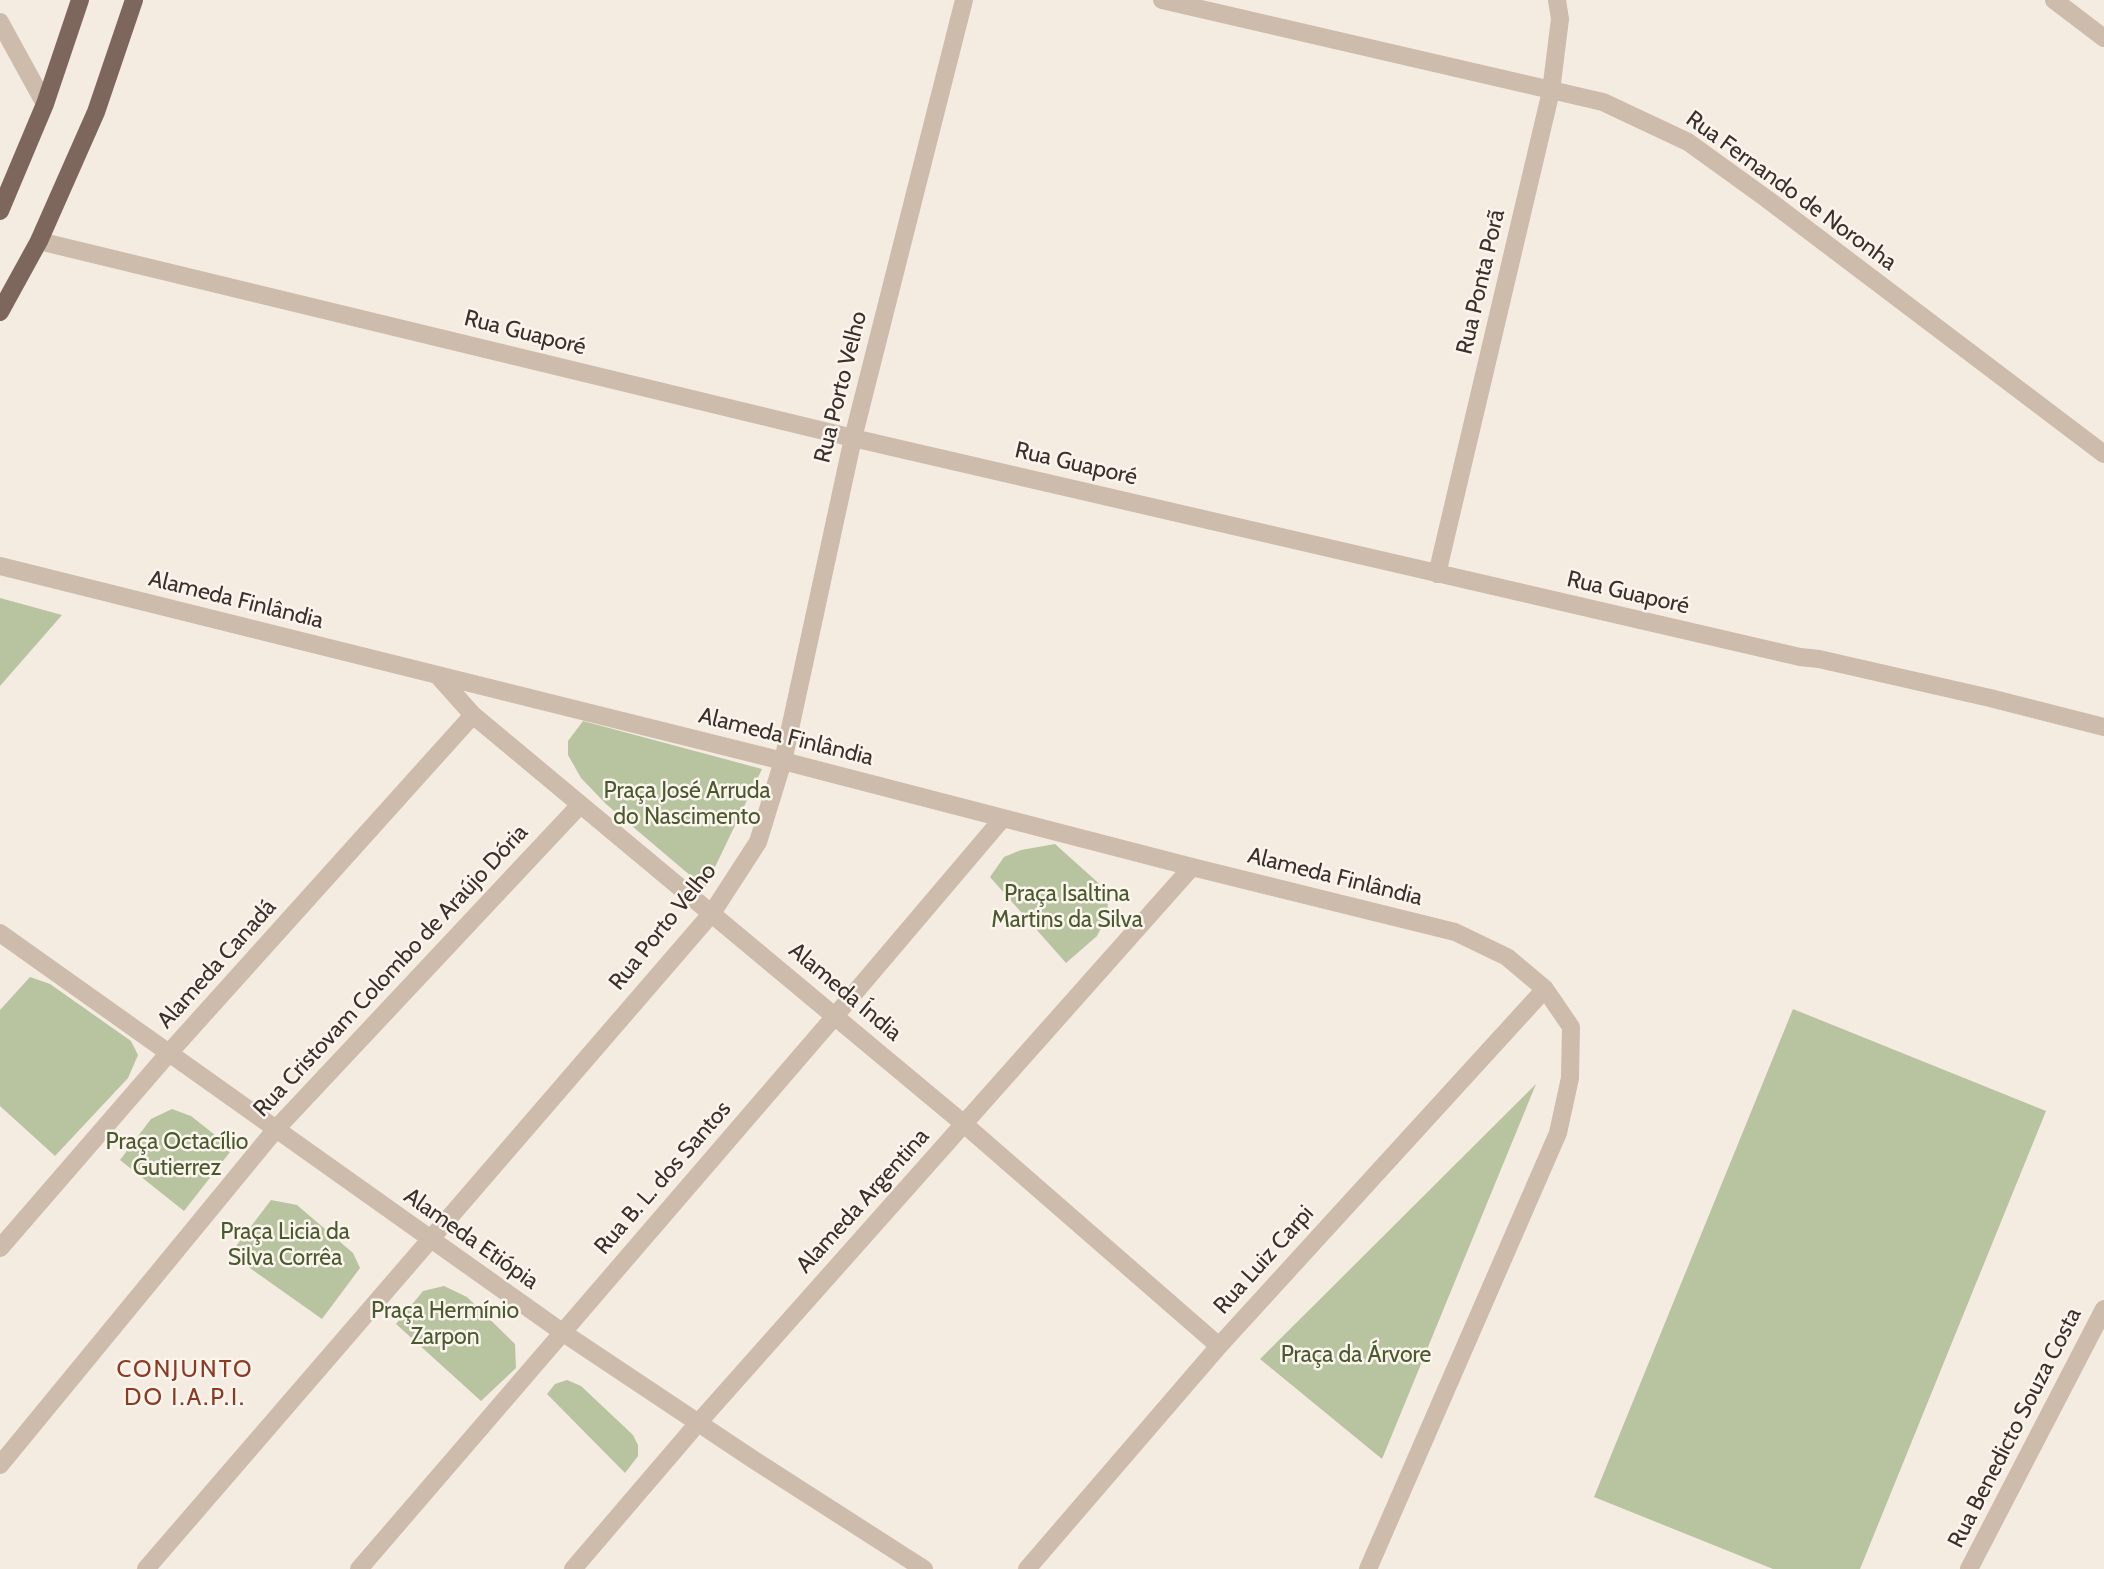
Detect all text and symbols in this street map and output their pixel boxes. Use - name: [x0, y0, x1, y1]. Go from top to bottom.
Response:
- street label: Rua Fernando de Noronha: [1680, 105, 1902, 277]
- street label: Rua Ponta Porã: [1451, 207, 1511, 357]
- street label: Rua Guaporé: [461, 305, 589, 361]
- street label: Rua Porto Velho: [809, 308, 873, 466]
- street label: Rua Guaporé: [1012, 437, 1140, 491]
- street label: Alameda Finlândia: [146, 565, 326, 635]
- street label: Rua Guaporé: [1564, 566, 1692, 620]
- street label: Alameda Finlândia: [696, 702, 876, 772]
- park label: Praça José Arruda do Nascimento: [603, 777, 771, 831]
- street label: Rua Cristovam Colombo de Araújo Dória: [248, 819, 534, 1123]
- street label: Alameda Finlândia: [1245, 842, 1425, 912]
- street label: Rua Porto Velho: [603, 858, 723, 996]
- park label: Praça Isaltina Martins da Silva: [991, 880, 1143, 934]
- street label: Alameda Canadá: [152, 894, 282, 1034]
- street label: Alameda Índia: [783, 937, 907, 1047]
- street label: Rua B. L. dos Santos: [589, 1096, 737, 1260]
- street label: Alameda Argentina: [791, 1123, 935, 1279]
- park label: Praça Octacílio Gutierrez: [106, 1128, 248, 1182]
- street label: Alameda Etiópia: [398, 1182, 544, 1296]
- street label: Rua Luiz Carpi: [1208, 1200, 1320, 1320]
- park label: Praça Licia da Silva Corrêa: [220, 1218, 350, 1272]
- park label: Praça Hermínio Zarpon: [371, 1297, 519, 1351]
- street label: Rua Benedicto Souza Costa: [1942, 1303, 2088, 1553]
- park label: Praça da Árvore: [1281, 1341, 1431, 1369]
- district label: CONJUNTO DO I.A.P.I.: [118, 1356, 252, 1412]

